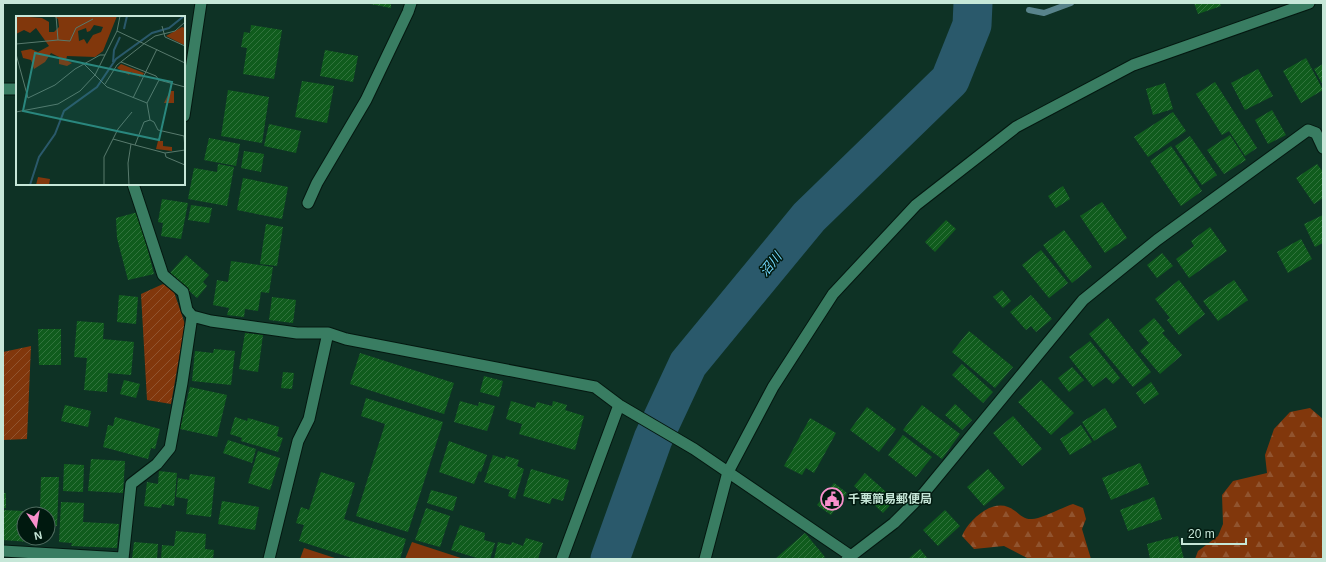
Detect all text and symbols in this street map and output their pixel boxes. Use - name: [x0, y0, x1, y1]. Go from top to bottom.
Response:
- inset map: [16, 16, 185, 185]
- water label: 沼川: [756, 248, 786, 279]
- public building icon: 千栗簡易郵便局: [819, 486, 845, 512]
- place label: 千栗簡易郵便局: [848, 492, 932, 506]
- north arrow: [16, 506, 56, 546]
- scale bar: [1182, 520, 1246, 546]
- text: 20 m: [1188, 527, 1215, 541]
- text: N: [33, 529, 43, 542]

